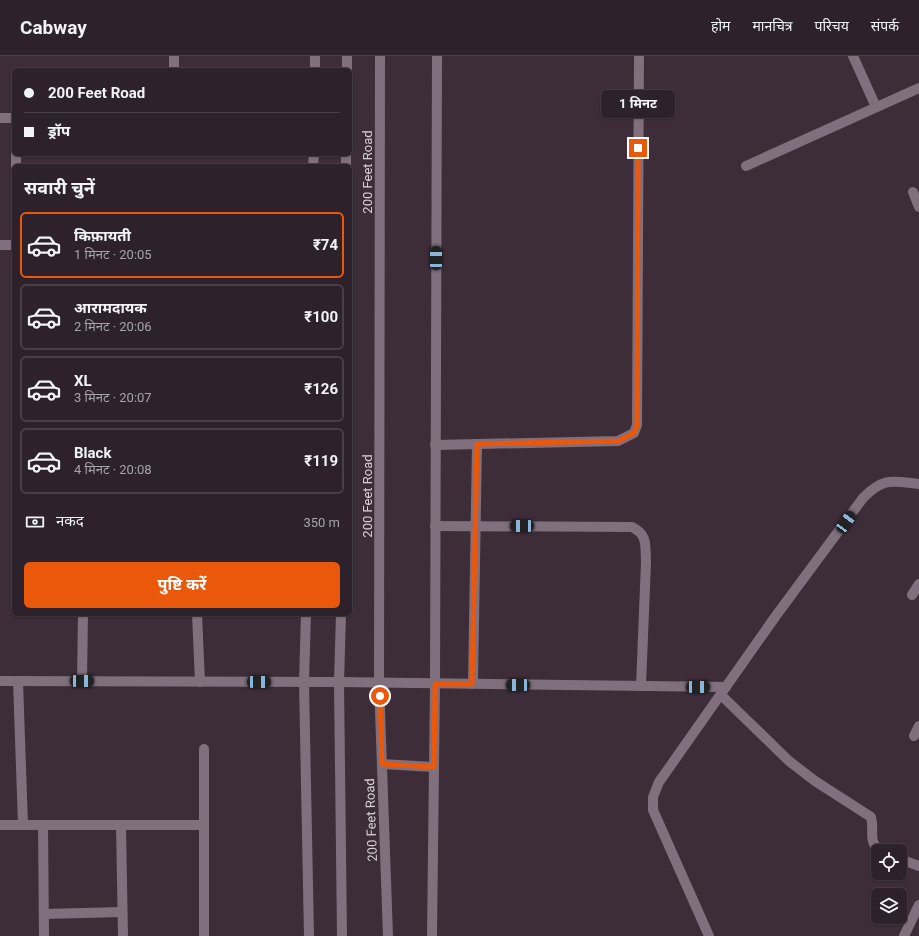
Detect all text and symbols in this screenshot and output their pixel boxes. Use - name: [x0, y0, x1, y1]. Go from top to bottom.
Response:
- text: Cabway: [20, 16, 87, 39]
- text: होम: [711, 18, 730, 34]
- text: मानचित्र: [752, 18, 793, 34]
- text: परिचय: [815, 18, 849, 34]
- text: संपर्क: [871, 18, 899, 34]
- text: 200 Feet Road: [48, 84, 145, 102]
- callout: 1 मिनट: [601, 90, 675, 118]
- text: 1 मिनट: [619, 96, 657, 111]
- text: ड्रॉप: [48, 122, 70, 140]
- street label: 200 Feet Road: [360, 130, 375, 214]
- route end: [629, 139, 647, 157]
- text: सवारी चुनें: [24, 177, 95, 198]
- icon: car: [26, 227, 62, 263]
- text: किफ़ायती: [74, 227, 131, 245]
- text: ₹74: [313, 236, 338, 254]
- car: [430, 246, 442, 270]
- text: 1 मिनट · 20:05: [74, 247, 152, 262]
- icon: car: [26, 299, 62, 335]
- text: आरामदायक: [74, 299, 147, 317]
- text: ₹100: [304, 308, 338, 326]
- text: 2 मिनट · 20:06: [74, 319, 152, 334]
- icon: car: [26, 371, 62, 407]
- text: XL: [74, 372, 92, 390]
- text: ₹126: [304, 380, 338, 398]
- text: 3 मिनट · 20:07: [74, 390, 152, 405]
- icon: car: [26, 443, 62, 479]
- text: Black: [74, 444, 111, 462]
- text: ₹119: [304, 452, 338, 470]
- street label: 200 Feet Road: [360, 454, 375, 538]
- text: 4 मिनट · 20:08: [74, 462, 152, 477]
- car: [834, 509, 858, 535]
- icon: cash: [24, 511, 46, 533]
- text: नकद: [56, 512, 84, 530]
- text: 350 m: [303, 515, 340, 530]
- car: [510, 520, 534, 532]
- button: पुष्टि करें: [24, 562, 340, 608]
- car: [70, 675, 94, 687]
- car: [247, 676, 271, 688]
- car: [506, 679, 530, 691]
- car: [686, 681, 710, 693]
- route start: [371, 687, 389, 705]
- street label: 200 Feet Road: [362, 778, 380, 862]
- map controls: [871, 844, 907, 924]
- button: locate: [871, 844, 907, 880]
- button: layers: [871, 888, 907, 924]

